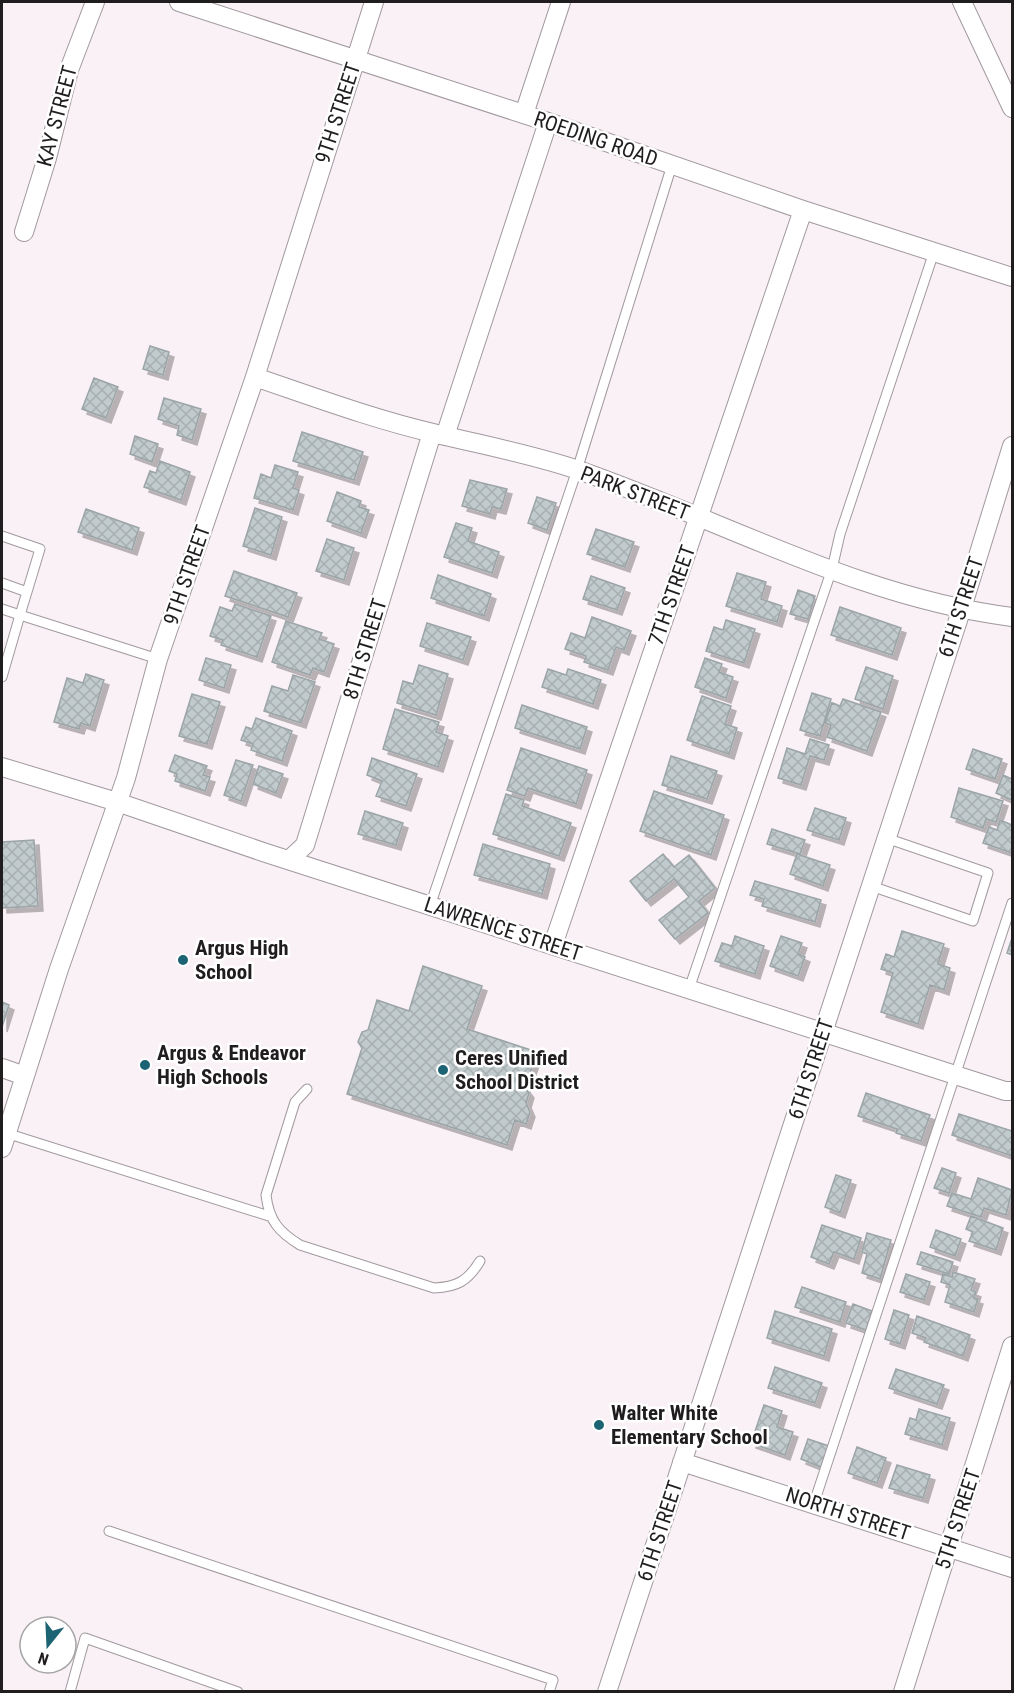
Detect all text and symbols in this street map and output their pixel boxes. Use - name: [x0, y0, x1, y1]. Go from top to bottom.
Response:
- street label: 9TH STREET: [310, 60, 366, 166]
- street label: KAY STREET: [32, 63, 82, 169]
- street label: ROEDING ROAD: [531, 107, 661, 171]
- street label: PARK STREET: [577, 461, 693, 525]
- street label: 9TH STREET: [159, 522, 215, 628]
- street label: 7TH STREET: [644, 542, 700, 648]
- street label: 6TH STREET: [933, 554, 989, 660]
- street label: 8TH STREET: [338, 596, 392, 702]
- street label: LAWRENCE STREET: [421, 892, 585, 966]
- place label: Argus High School: [195, 936, 289, 984]
- marker: Argus High School: [176, 953, 190, 967]
- street label: 6TH STREET: [783, 1016, 839, 1122]
- place label: Argus & Endeavor High Schools: [157, 1041, 306, 1089]
- place label: Ceres Unified School District: [455, 1046, 579, 1094]
- marker: Argus & Endeavor High Schools: [138, 1058, 152, 1072]
- marker: Ceres Unified School District: [436, 1063, 450, 1077]
- place label: Walter White Elementary School: [611, 1401, 768, 1449]
- marker: Walter White Elementary School: [592, 1418, 606, 1432]
- street label: 5TH STREET: [930, 1466, 986, 1572]
- street label: 6TH STREET: [632, 1478, 688, 1584]
- street label: NORTH STREET: [783, 1483, 913, 1545]
- north arrow: [18, 1615, 78, 1675]
- text: N: [36, 1648, 51, 1669]

